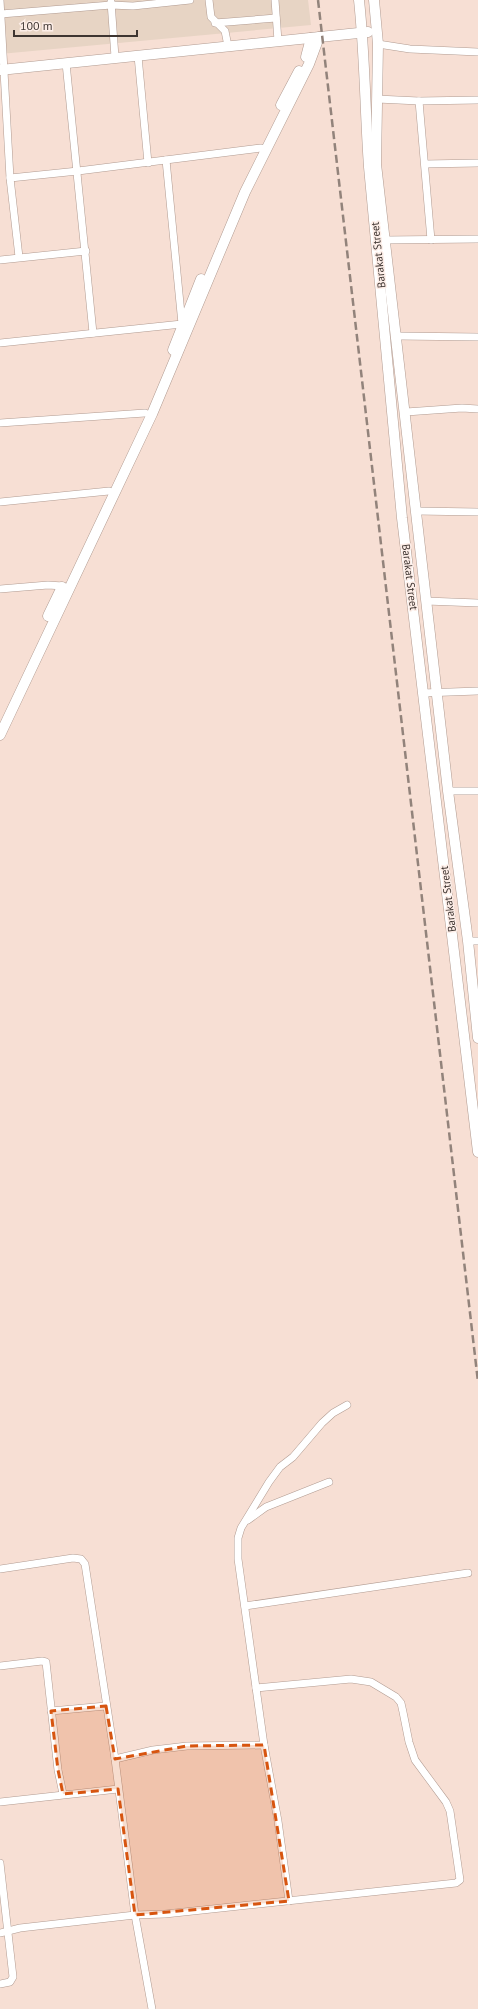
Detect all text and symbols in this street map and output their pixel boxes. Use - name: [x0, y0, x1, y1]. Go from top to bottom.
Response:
- scale bar: [14, 12, 137, 38]
- text: 100 m: [20, 18, 53, 33]
- street label: Barakat Street: [368, 221, 388, 289]
- street label: Barakat Street: [399, 543, 421, 611]
- street label: Barakat Street: [437, 865, 459, 933]

